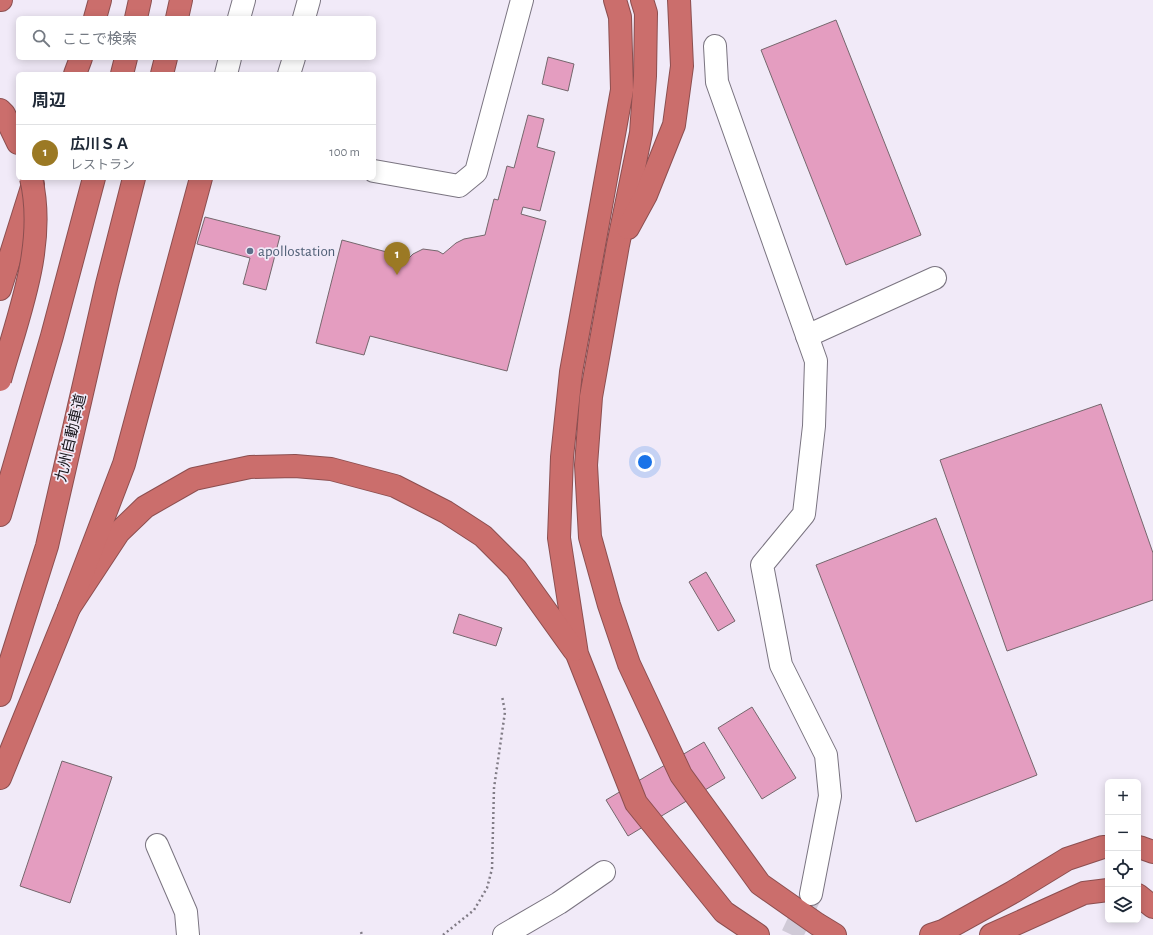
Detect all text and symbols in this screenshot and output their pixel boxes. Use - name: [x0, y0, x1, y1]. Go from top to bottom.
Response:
- search box: [16, 16, 376, 60]
- icon: search: [30, 27, 52, 49]
- text: ここで検索: [62, 32, 137, 47]
- text: 周辺: [32, 92, 66, 109]
- text: 広川ＳＡ: [70, 137, 130, 152]
- text: 1: [43, 146, 47, 159]
- text: 100 m: [329, 146, 360, 159]
- text: レストラン: [70, 159, 135, 172]
- pin: 1: [384, 242, 410, 275]
- place label: apollostation: [258, 244, 335, 259]
- marker: apollostation: [245, 246, 255, 256]
- street label: 九州自動車道: [52, 392, 88, 484]
- your location: [635, 452, 655, 472]
- map controls: [1105, 779, 1141, 923]
- button: +: [1105, 779, 1141, 815]
- button: −: [1105, 815, 1141, 851]
- button: locate: [1105, 851, 1141, 887]
- button: layers: [1105, 887, 1141, 923]

